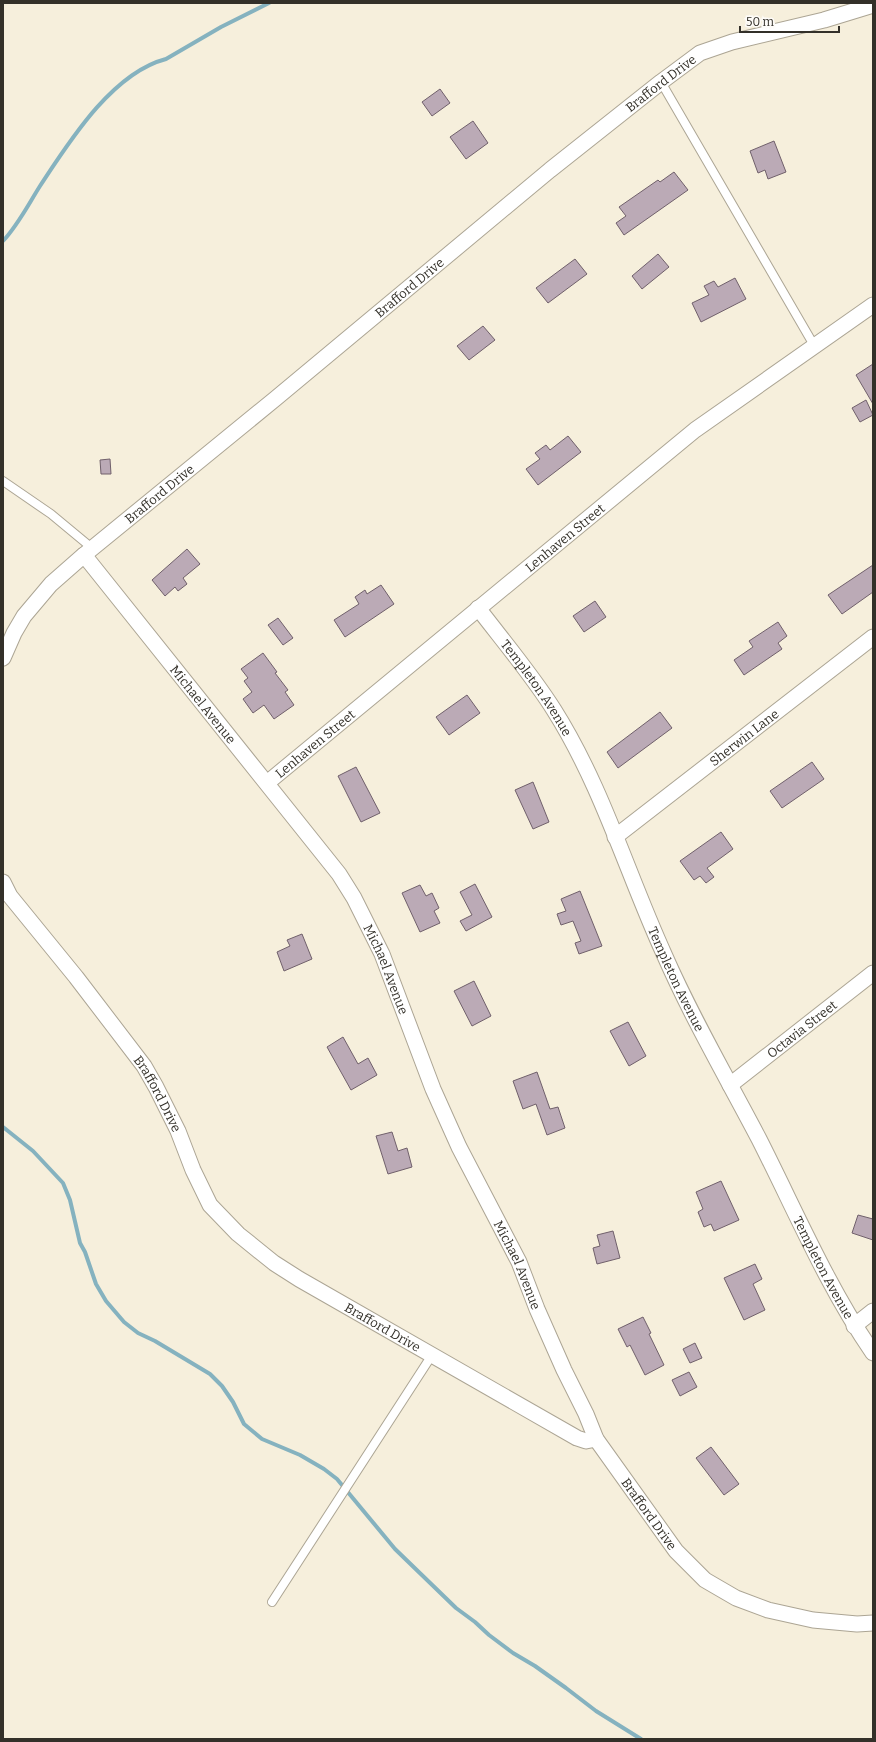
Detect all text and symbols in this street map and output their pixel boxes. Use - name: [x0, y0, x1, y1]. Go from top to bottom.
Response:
- scale bar: [740, 8, 839, 34]
- text: 50 m: [746, 15, 775, 29]
- street label: Brafford Drive: [622, 51, 699, 115]
- street label: Brafford Drive: [372, 254, 446, 320]
- street label: Brafford Drive: [122, 461, 197, 526]
- street label: Lenhaven Street: [522, 500, 608, 575]
- street label: Templeton Avenue: [498, 637, 575, 738]
- street label: Michael Avenue: [167, 662, 239, 747]
- street label: Lenhaven Street: [272, 706, 358, 781]
- street label: Sherwin Lane: [706, 706, 781, 769]
- street label: Michael Avenue: [361, 922, 412, 1016]
- street label: Templeton Avenue: [645, 924, 708, 1034]
- street label: Octavia Street: [764, 997, 840, 1061]
- street label: Brafford Drive: [131, 1052, 185, 1134]
- street label: Templeton Avenue: [790, 1214, 857, 1321]
- street label: Michael Avenue: [491, 1218, 544, 1312]
- street label: Brafford Drive: [342, 1299, 423, 1354]
- street label: Brafford Drive: [619, 1475, 680, 1553]

